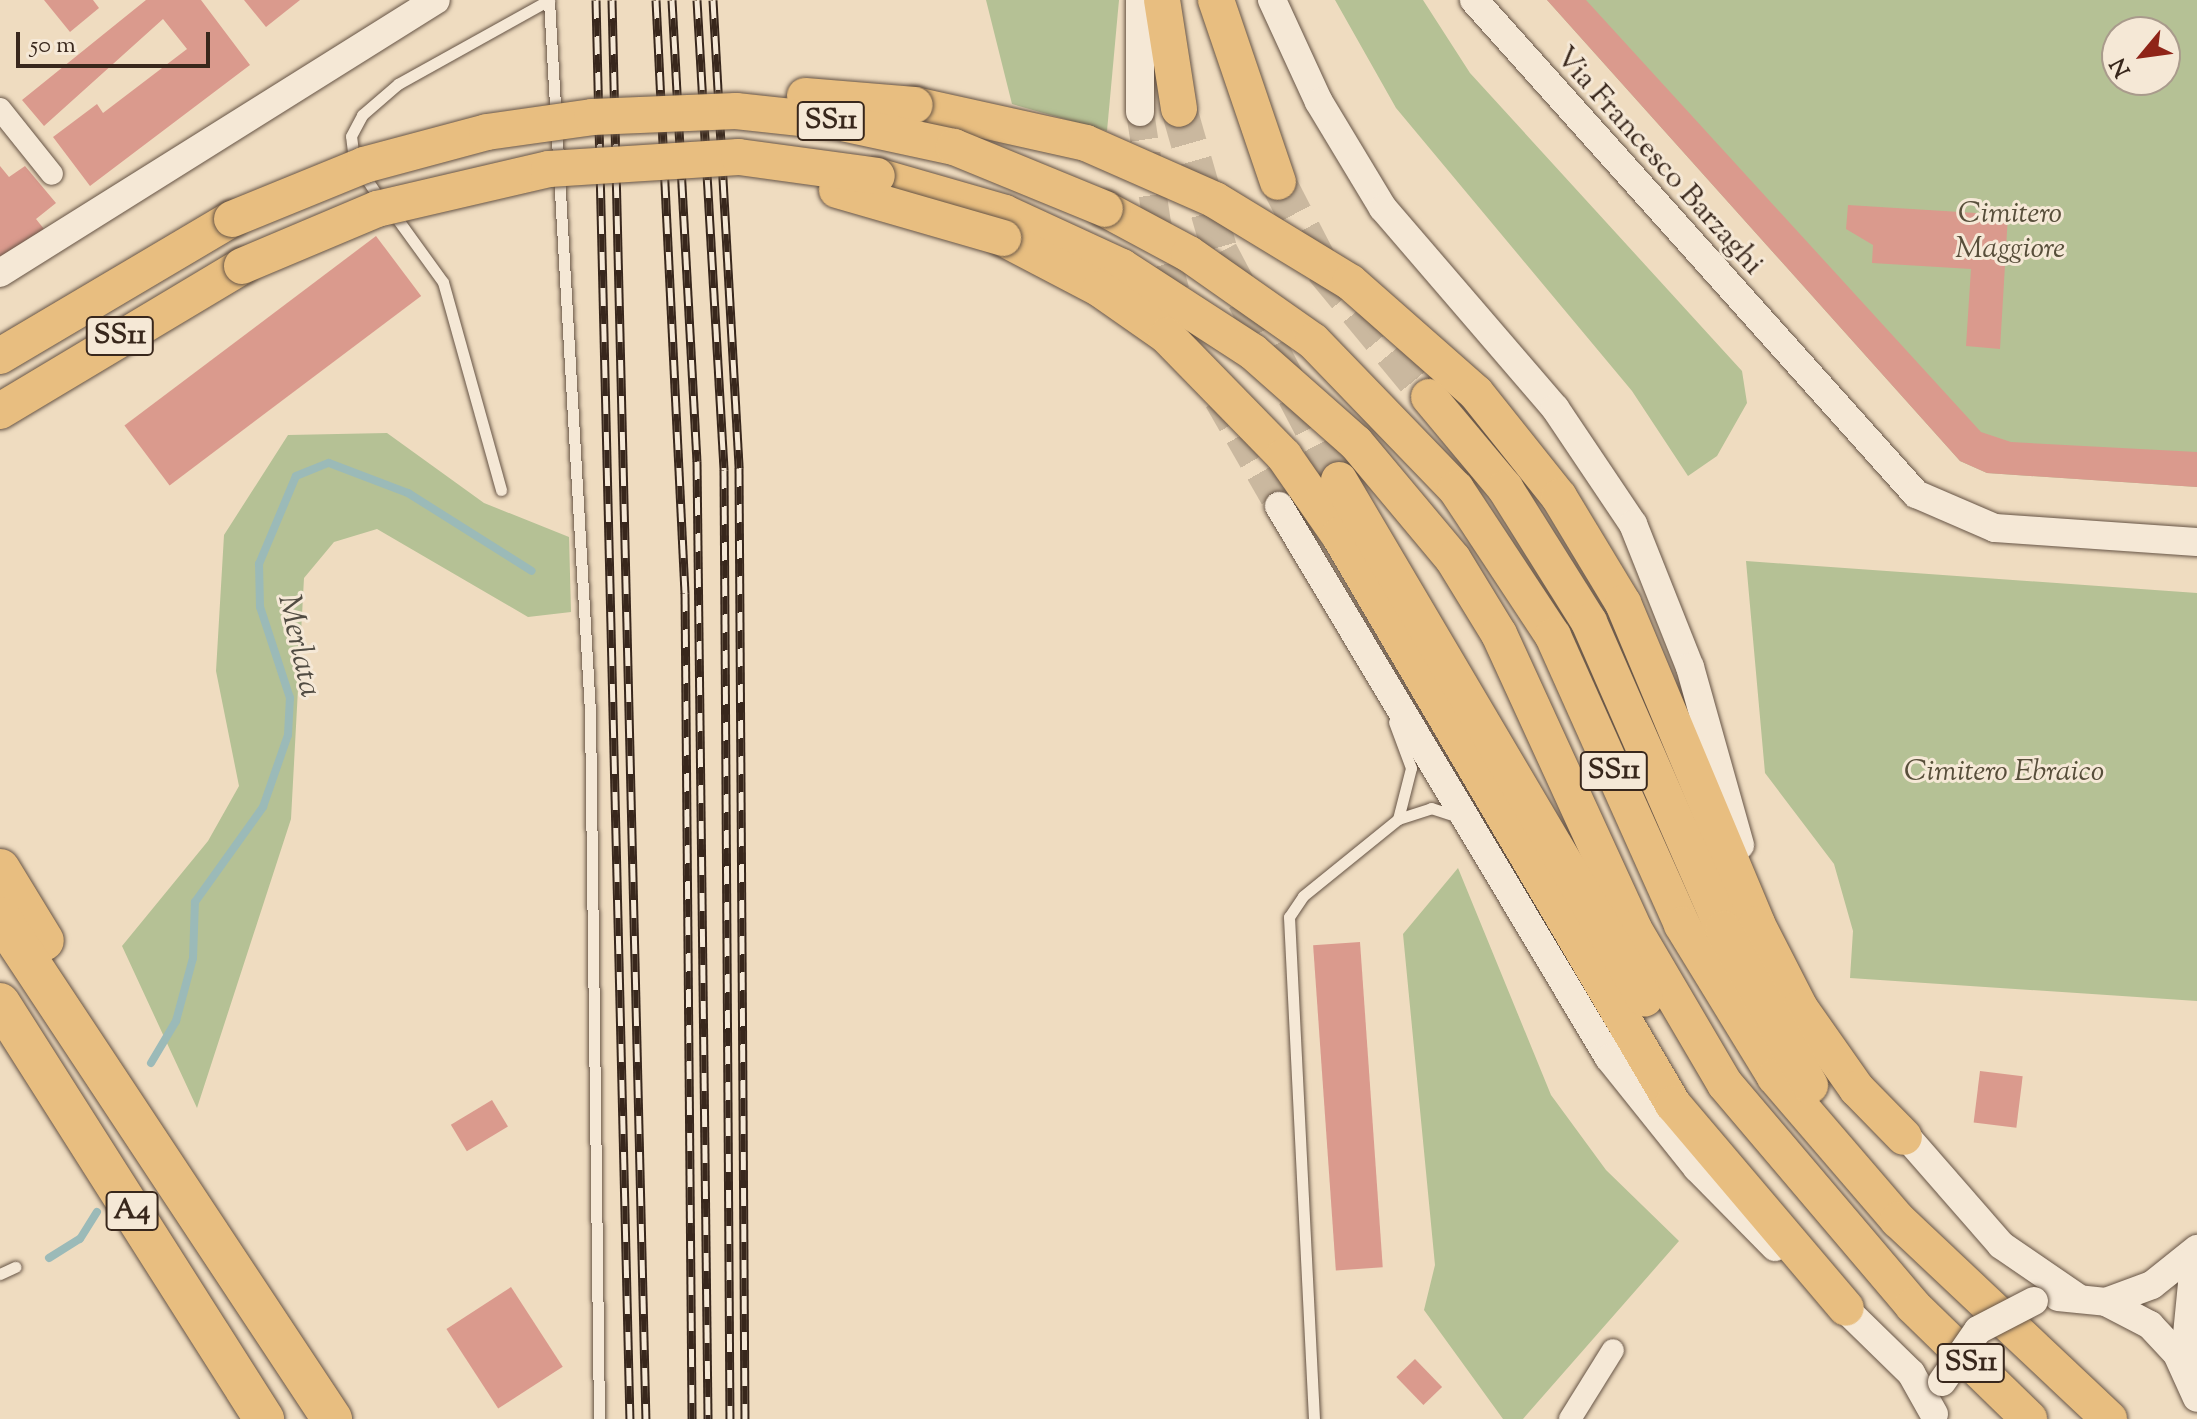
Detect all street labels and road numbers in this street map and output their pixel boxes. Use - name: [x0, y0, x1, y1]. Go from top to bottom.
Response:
- street label: Via Francesco Barzaghi: [1546, 40, 1770, 284]
- road number: SS11: [795, 97, 867, 145]
- road number: SS11: [84, 312, 156, 360]
- road number: SS11: [1578, 747, 1650, 795]
- road number: A4: [104, 1187, 160, 1235]
- road number: SS11: [1935, 1339, 2007, 1387]

